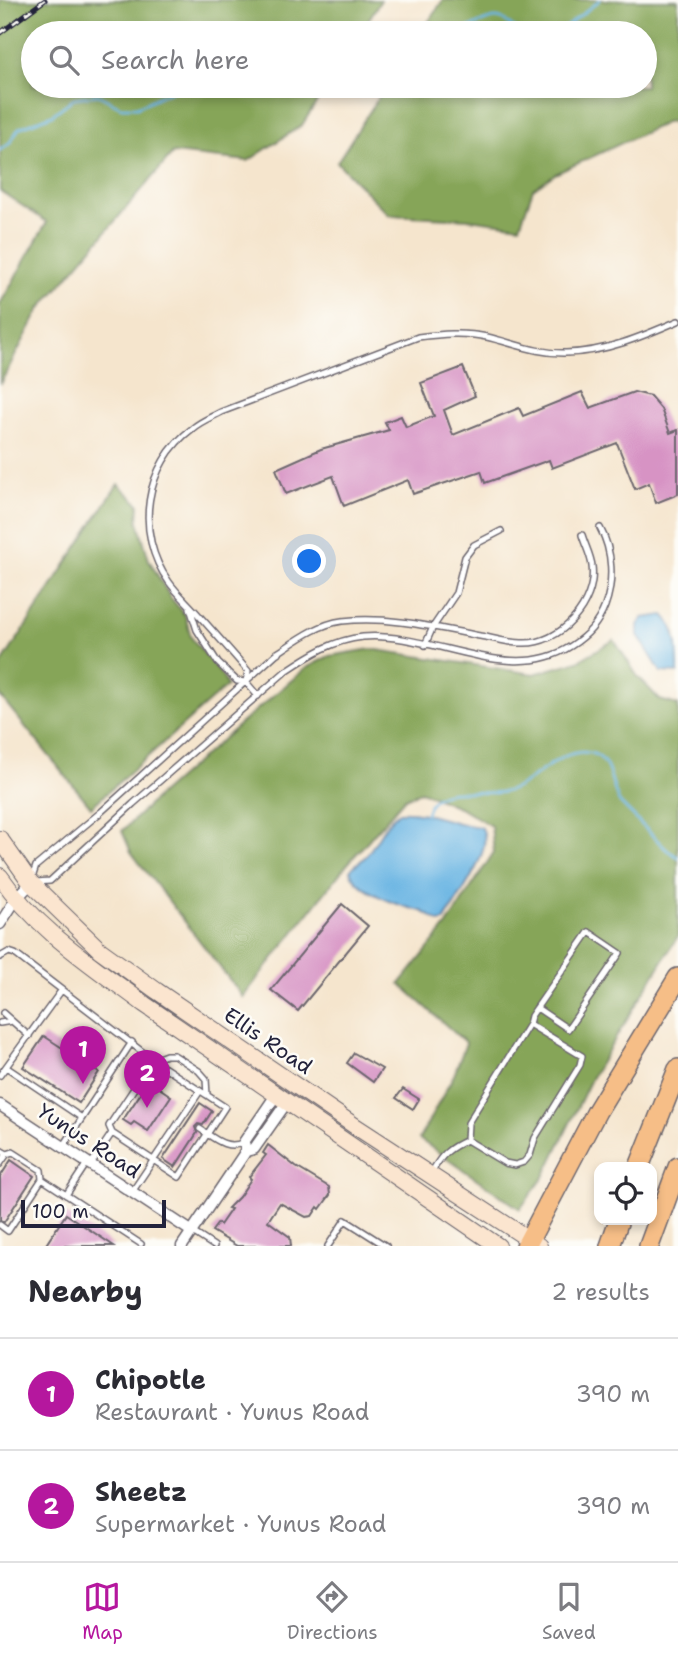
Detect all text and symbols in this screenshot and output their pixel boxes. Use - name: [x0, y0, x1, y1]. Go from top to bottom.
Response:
- search box: [21, 21, 657, 98]
- icon: search: [45, 41, 83, 79]
- text: Search here: [101, 42, 250, 77]
- your location: [292, 544, 326, 578]
- street label: Ellis Road: [218, 1001, 318, 1081]
- pin: 1: [60, 1026, 106, 1084]
- pin: 2: [124, 1050, 170, 1108]
- street label: Yunus Road: [32, 1097, 146, 1185]
- map controls: [594, 1162, 657, 1225]
- button: locate: [594, 1162, 657, 1225]
- scale bar: [21, 1197, 166, 1229]
- text: 100 m: [32, 1199, 89, 1224]
- text: Nearby: [28, 1271, 143, 1312]
- text: 2 results: [551, 1277, 650, 1307]
- text: Chipotle: [95, 1362, 206, 1397]
- text: 1: [46, 1379, 56, 1409]
- text: 390 m: [576, 1379, 650, 1409]
- text: Restaurant · Yunus Road: [95, 1397, 369, 1427]
- text: Sheetz: [95, 1474, 187, 1509]
- text: 2: [43, 1491, 59, 1521]
- text: 390 m: [576, 1491, 650, 1521]
- text: Supermarket · Yunus Road: [95, 1509, 386, 1539]
- tab: Map: [82, 1578, 123, 1645]
- tab: Directions: [287, 1578, 378, 1645]
- tab: Saved: [542, 1578, 596, 1645]

